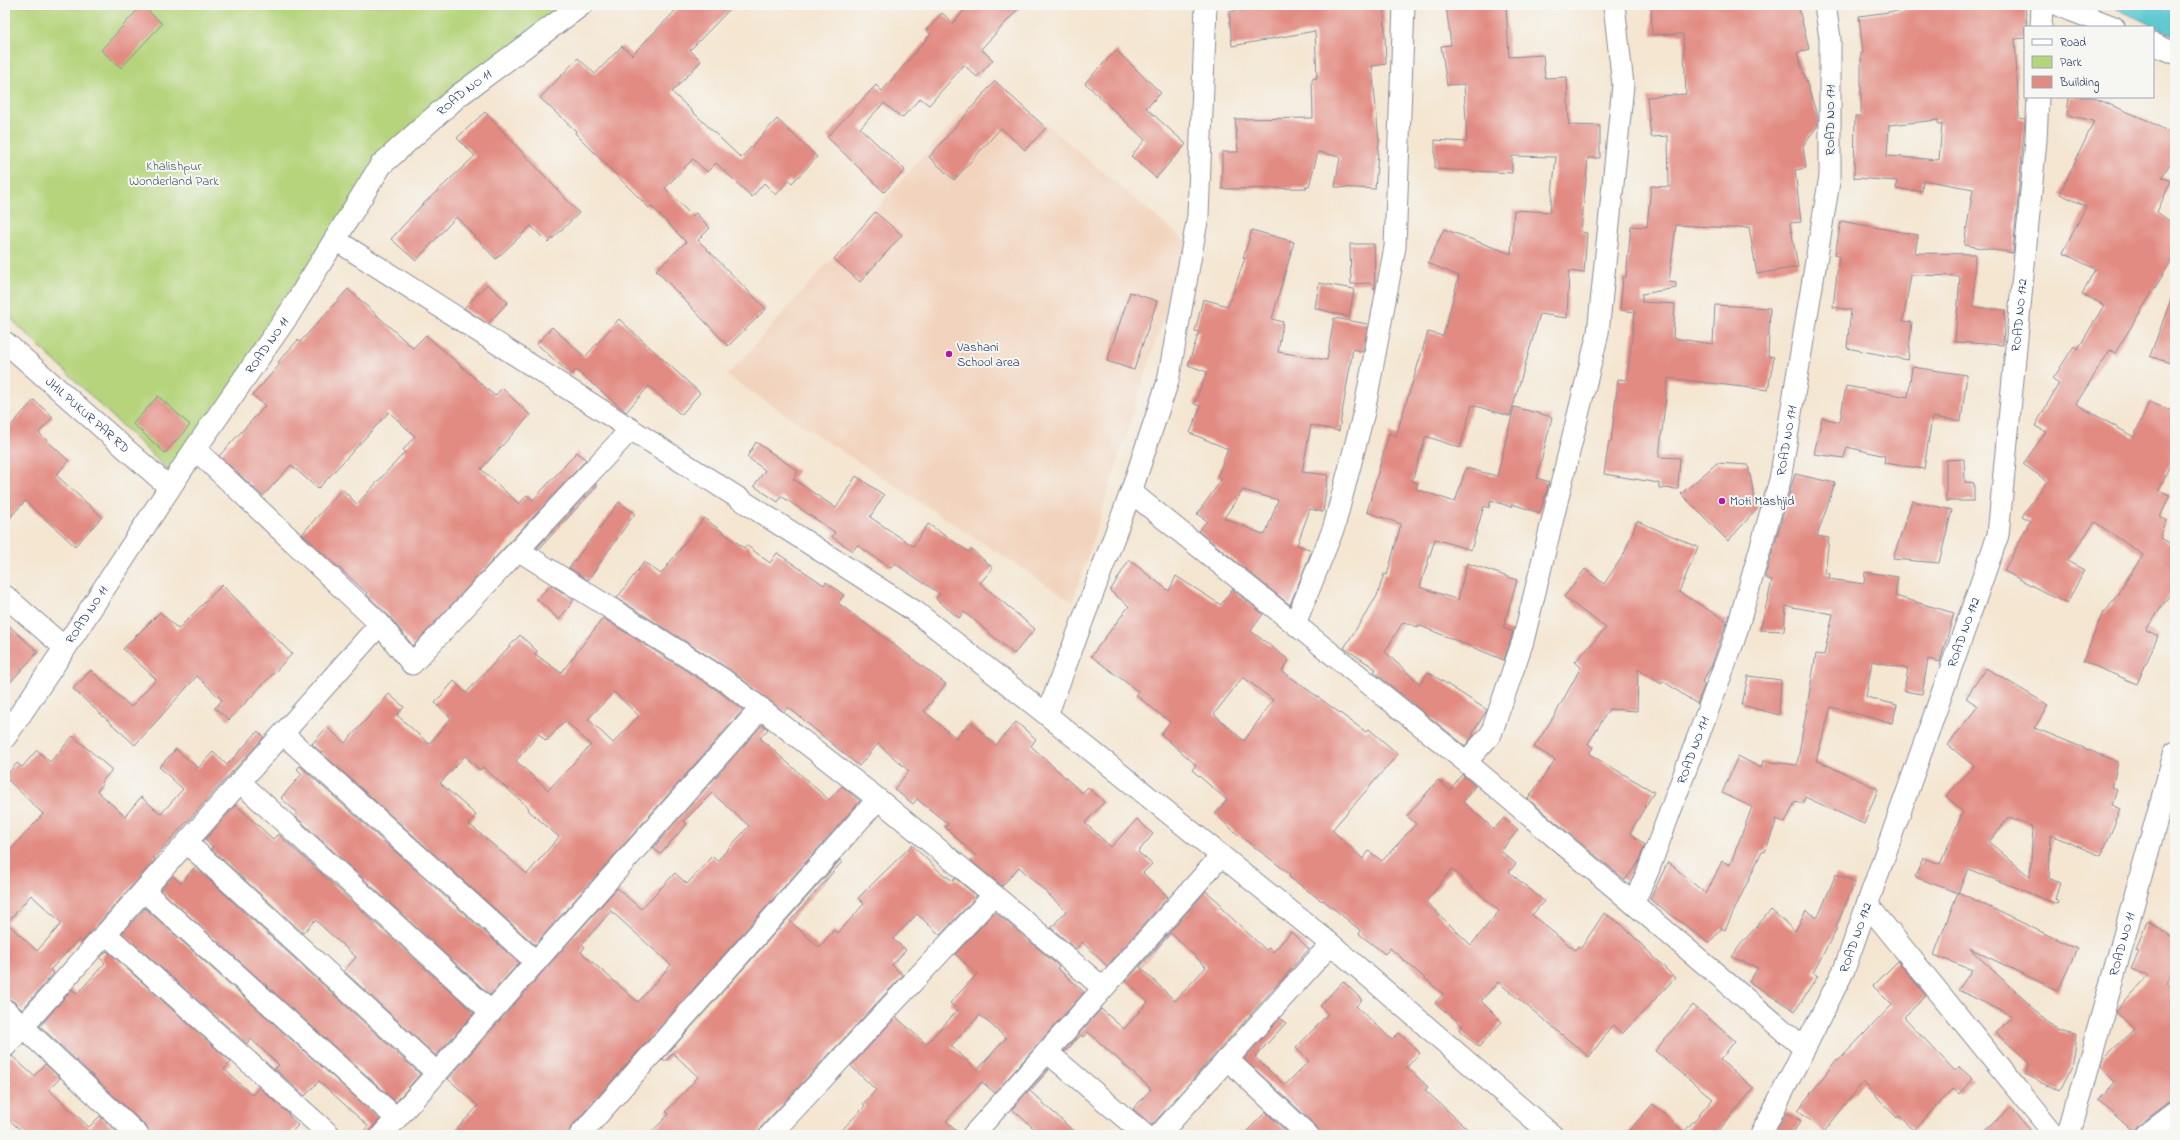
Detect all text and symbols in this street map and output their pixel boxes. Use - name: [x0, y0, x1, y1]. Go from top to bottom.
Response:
- legend: [2024, 26, 2154, 98]
- text: Road: [2060, 34, 2086, 52]
- text: Park: [2060, 54, 2082, 72]
- street label: ROAD NO 11: [432, 65, 496, 120]
- text: Building: [2059, 74, 2099, 93]
- street label: ROAD NO 171: [1821, 85, 1840, 155]
- park label: Khalishpur Wonderland Park: [129, 157, 219, 191]
- street label: ROAD NO 172: [2006, 277, 2032, 353]
- street label: ROAD NO 11: [240, 313, 294, 378]
- place label: Vashani School area: [956, 338, 1020, 372]
- marker: Vashani School area: [944, 349, 954, 359]
- street label: JHIL PUKUR PAR RD: [41, 372, 134, 457]
- street label: ROAD NO 171: [1771, 404, 1802, 477]
- place label: Moti Mashjid: [1730, 492, 1795, 511]
- marker: Moti Mashjid: [1717, 496, 1727, 506]
- street label: ROAD NO 11: [61, 582, 113, 647]
- street label: ROAD NO 172: [1942, 594, 1985, 670]
- street label: ROAD NO 171: [1672, 714, 1714, 787]
- street label: ROAD NO 172: [1834, 899, 1877, 975]
- street label: ROAD NO 11: [2104, 910, 2140, 978]

